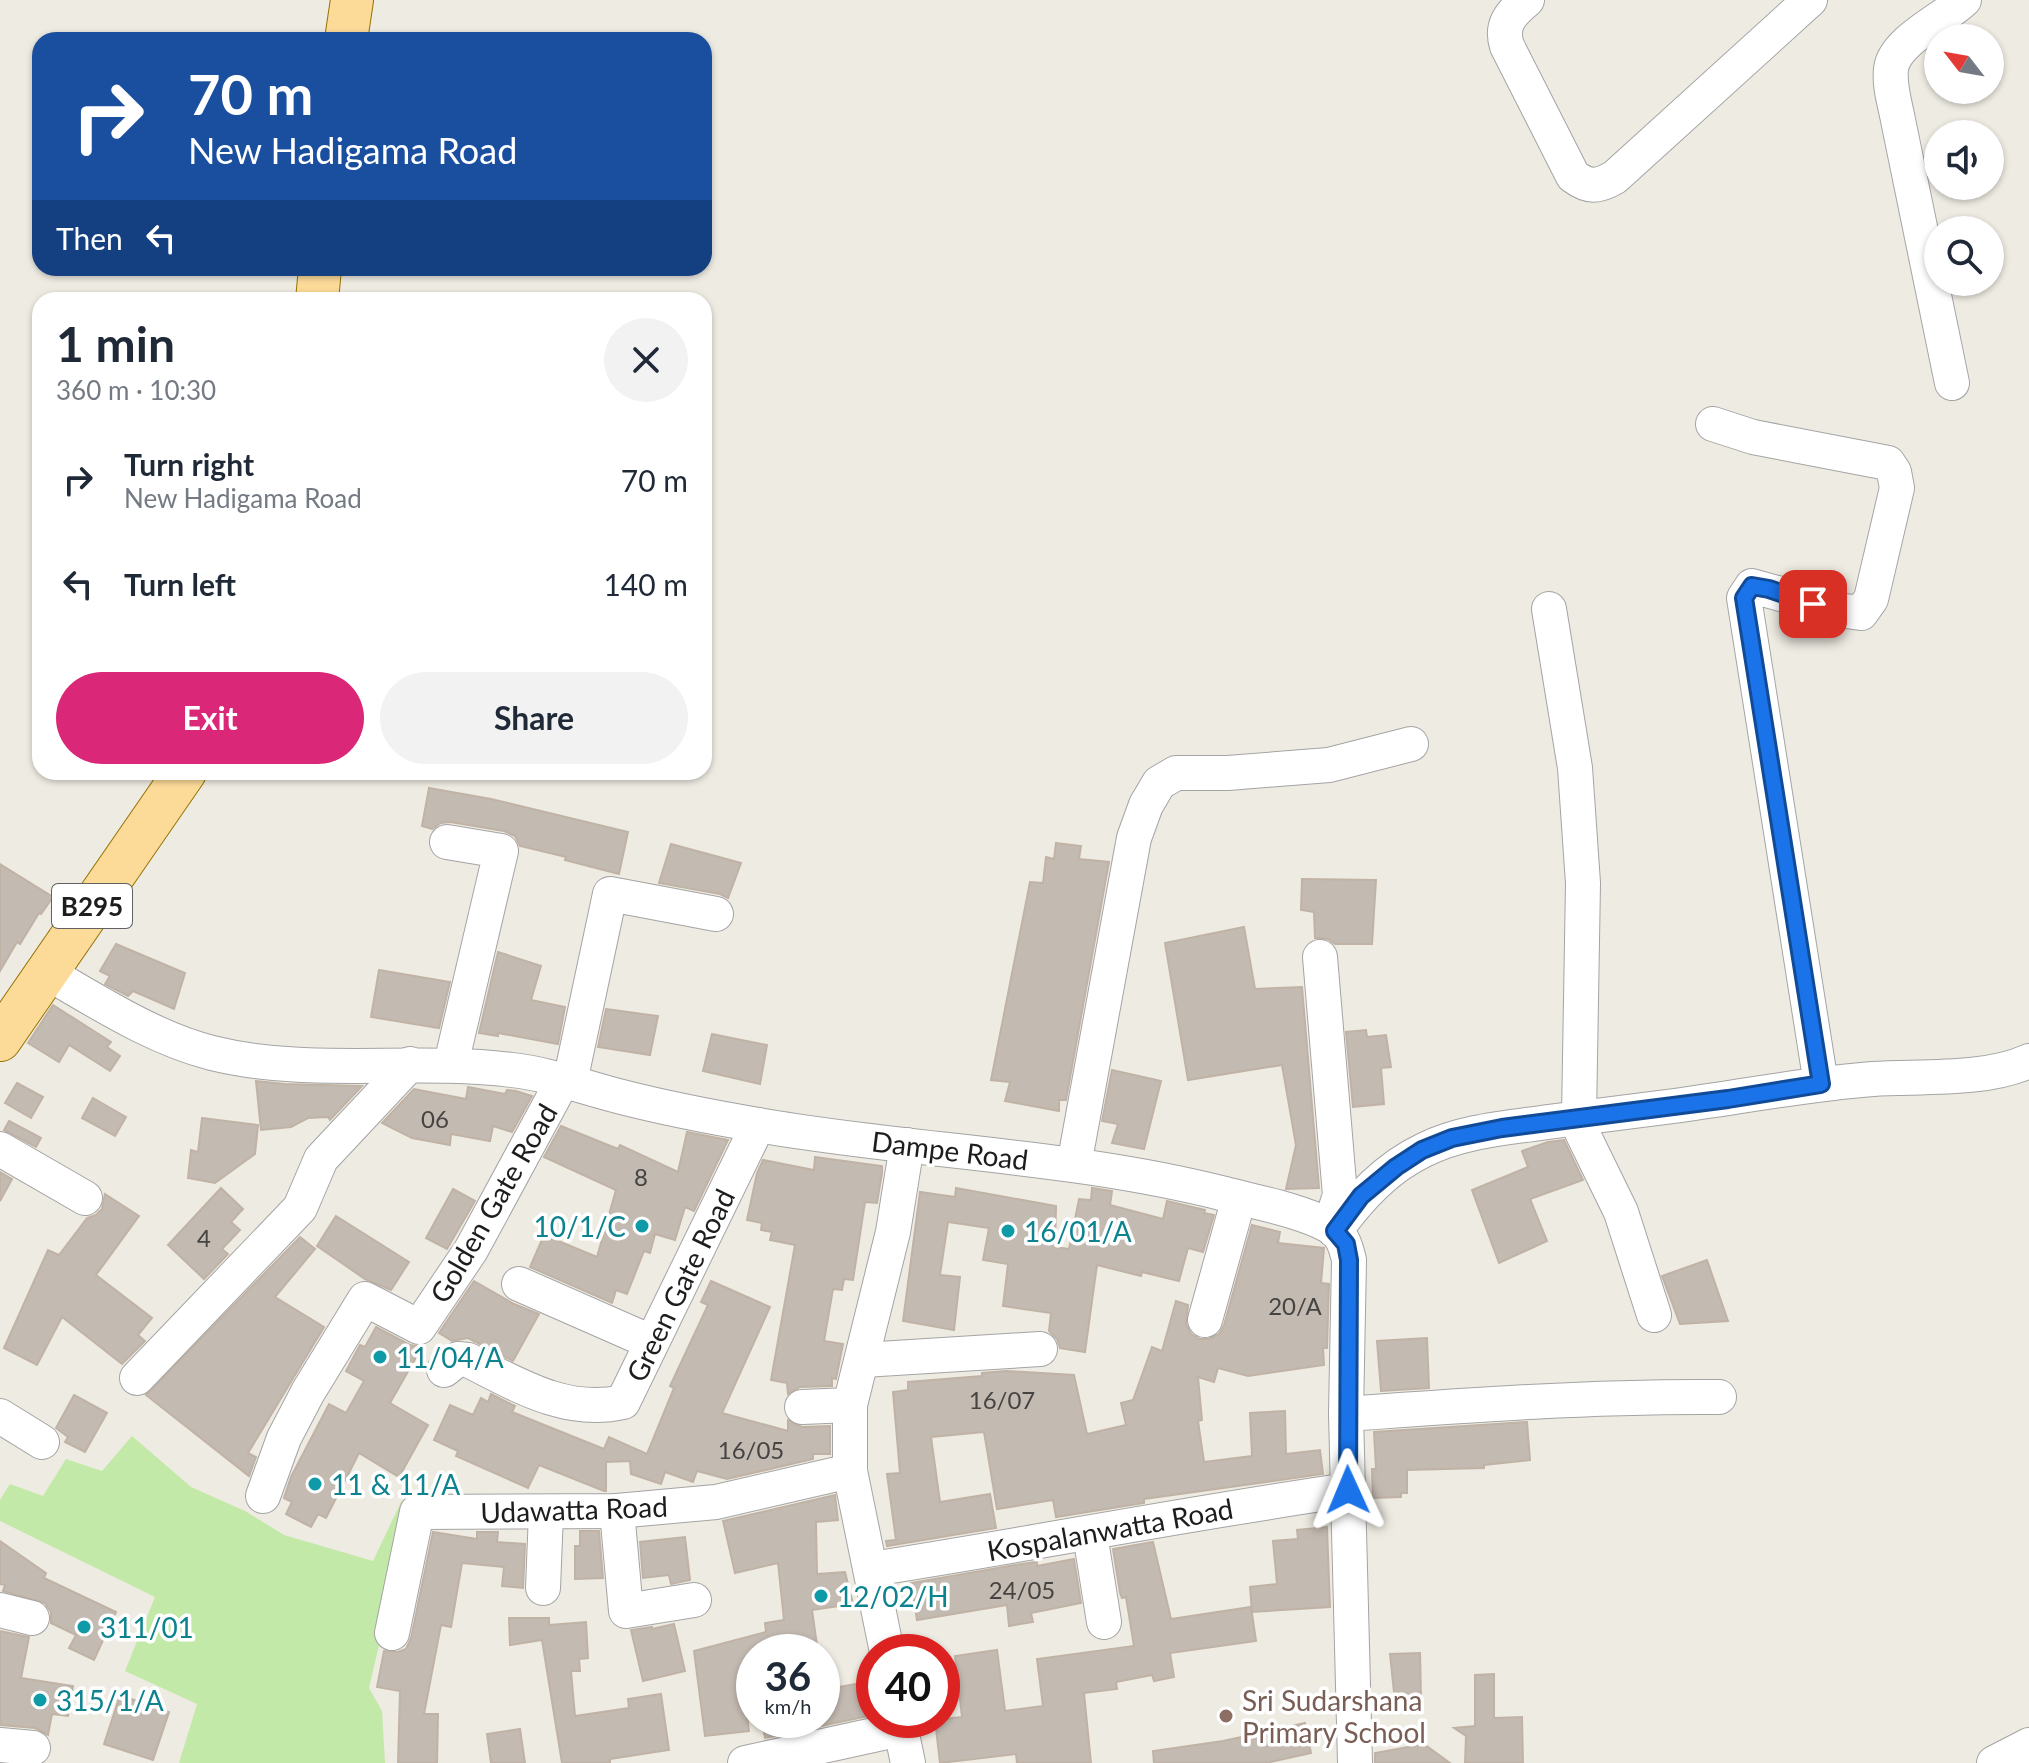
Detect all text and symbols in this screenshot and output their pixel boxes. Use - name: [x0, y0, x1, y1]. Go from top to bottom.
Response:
- north arrow: [1924, 24, 2004, 104]
- map controls: [1924, 24, 2004, 296]
- text: 70 m: [188, 60, 313, 127]
- icon: right: [56, 64, 160, 168]
- button: sound: [1924, 120, 2004, 200]
- text: New Hadigama Road: [188, 128, 517, 172]
- icon: left: [139, 216, 183, 260]
- button: search: [1924, 216, 2004, 296]
- text: Then: [56, 220, 123, 256]
- text: 1 min: [56, 315, 175, 372]
- button: close: [604, 318, 688, 402]
- text: 360 m · 10:30: [56, 374, 216, 406]
- text: Turn right: [124, 446, 254, 482]
- icon: right: [56, 458, 100, 502]
- text: 70 m: [621, 462, 688, 498]
- text: New Hadigama Road: [124, 482, 362, 514]
- icon: left: [56, 562, 100, 606]
- text: Turn left: [124, 566, 236, 602]
- text: 140 m: [603, 566, 688, 602]
- pin: [1779, 570, 1847, 638]
- icon: arrive: [1791, 582, 1835, 626]
- button: Exit: [56, 672, 364, 764]
- button: Share: [380, 672, 688, 764]
- road number: B295: [52, 884, 132, 928]
- street label: Golden Gate Road: [422, 1097, 564, 1309]
- house number: 06: [421, 1104, 449, 1133]
- street label: Dampe Road: [870, 1124, 1030, 1176]
- house number: 8: [634, 1162, 648, 1191]
- street label: Green Gate Road: [619, 1183, 741, 1387]
- place label: 10/1/C: [534, 1209, 626, 1243]
- place label: 16/01/A: [1024, 1214, 1132, 1248]
- marker: 10/1/C: [633, 1217, 651, 1235]
- marker: 16/01/A: [999, 1222, 1017, 1240]
- house number: 4: [197, 1223, 211, 1252]
- house number: 20/A: [1268, 1291, 1323, 1320]
- place label: 11/04/A: [396, 1340, 504, 1374]
- marker: 11/04/A: [371, 1348, 389, 1366]
- house number: 16/07: [969, 1385, 1035, 1414]
- house number: 16/05: [718, 1435, 784, 1464]
- position arrow: [1306, 1448, 1390, 1532]
- place label: 11 & 11/A: [331, 1467, 460, 1501]
- marker: 11 & 11/A: [306, 1475, 324, 1493]
- street label: Udawatta Road: [480, 1489, 668, 1529]
- street label: Kospalanwatta Road: [984, 1491, 1236, 1567]
- house number: 24/05: [989, 1575, 1055, 1604]
- place label: 12/02/H: [837, 1579, 949, 1613]
- marker: 12/02/H: [812, 1587, 830, 1605]
- place label: 311/01: [100, 1610, 194, 1644]
- marker: 311/01: [75, 1618, 93, 1636]
- speed limit sign: 40: [856, 1634, 960, 1738]
- text: 36: [765, 1652, 811, 1700]
- place label: 315/1/A: [56, 1683, 164, 1717]
- place label: Sri Sudarshana Primary School: [1242, 1683, 1426, 1749]
- marker: 315/1/A: [31, 1691, 49, 1709]
- text: km/h: [765, 1694, 811, 1718]
- marker: Sri Sudarshana Primary School: [1217, 1707, 1235, 1725]

